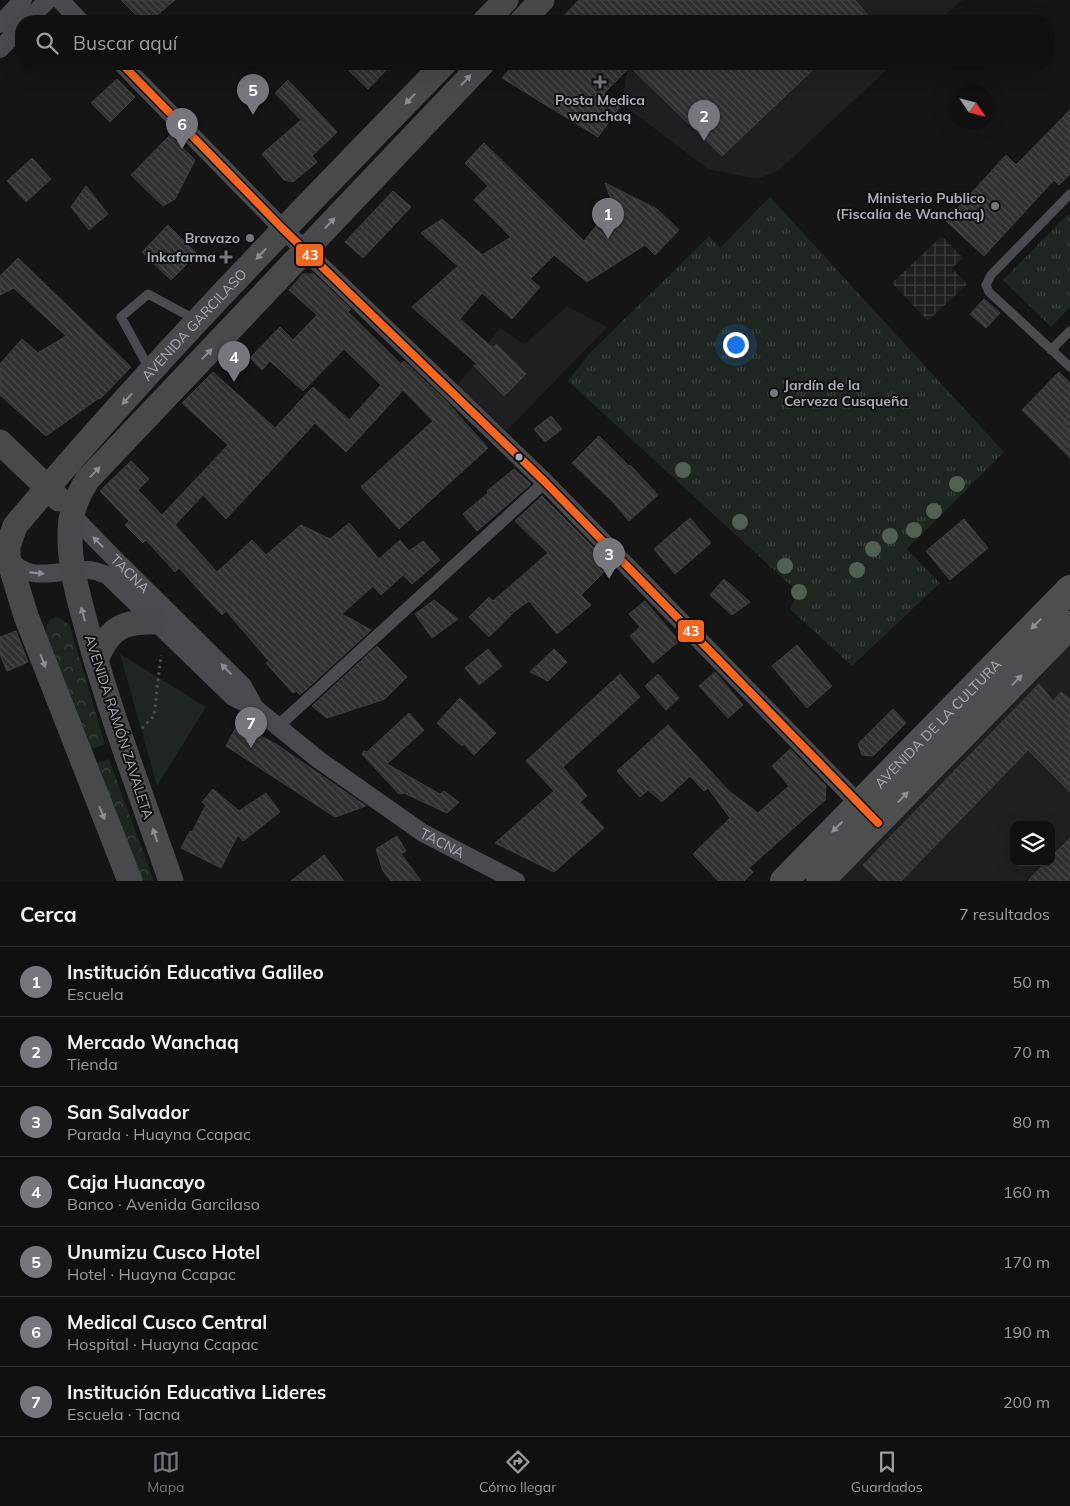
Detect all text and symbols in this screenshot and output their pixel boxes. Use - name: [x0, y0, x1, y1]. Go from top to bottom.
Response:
- search box: [15, 15, 1055, 70]
- icon: search: [33, 29, 61, 57]
- text: Buscar aquí: [73, 31, 177, 55]
- pin: 5: [237, 74, 269, 115]
- one-way arrow: [460, 74, 472, 86]
- marker: Posta Medica wanchaq: [593, 75, 607, 89]
- north arrow: [950, 85, 995, 130]
- place label: Posta Medica wanchaq: [555, 91, 645, 125]
- one-way arrow: [404, 92, 416, 104]
- pin: 2: [688, 100, 720, 141]
- pin: 6: [166, 108, 198, 149]
- place label: Ministerio Publico (Fiscalía de Wanchaq): [836, 189, 985, 223]
- pin: 1: [592, 198, 624, 239]
- marker: Ministerio Publico (Fiscalía de Wanchaq): [989, 200, 1001, 212]
- one-way arrow: [324, 218, 336, 230]
- place label: Bravazo: [185, 229, 240, 247]
- marker: Bravazo: [244, 232, 256, 244]
- line badge: 43: [295, 243, 324, 267]
- text: 43: [302, 246, 318, 264]
- one-way arrow: [255, 247, 267, 259]
- place label: Inkafarma: [147, 248, 216, 266]
- marker: Inkafarma: [220, 251, 232, 263]
- street label: AVENIDA GARCILASO: [138, 265, 251, 384]
- your location: [723, 332, 749, 358]
- pin: 4: [218, 341, 250, 382]
- one-way arrow: [201, 348, 213, 360]
- place label: Jardín de la Cerveza Cusqueña: [784, 376, 908, 410]
- marker: Jardín de la Cerveza Cusqueña: [768, 387, 780, 399]
- one-way arrow: [121, 393, 133, 405]
- unlabelled marker: [514, 452, 524, 462]
- one-way arrow: [89, 466, 101, 478]
- one-way arrow: [92, 537, 104, 549]
- pin: 3: [593, 538, 625, 579]
- street label: TACNA: [107, 551, 154, 598]
- one-way arrow: [29, 569, 45, 577]
- one-way arrow: [79, 607, 87, 622]
- one-way arrow: [1030, 617, 1042, 629]
- line badge: 43: [677, 619, 705, 643]
- text: 43: [683, 622, 699, 640]
- street label: AVENIDA RAMÓN ZAVALETA: [81, 632, 158, 822]
- one-way arrow: [40, 654, 48, 668]
- street label: AVENIDA DE LA CULTURA: [871, 655, 1006, 792]
- one-way arrow: [220, 663, 232, 675]
- one-way arrow: [1010, 674, 1022, 686]
- pin: 7: [235, 707, 267, 748]
- one-way arrow: [897, 791, 909, 803]
- one-way arrow: [99, 805, 107, 820]
- one-way arrow: [831, 821, 843, 833]
- map controls: [1010, 821, 1055, 866]
- button: layers: [1010, 821, 1055, 866]
- street label: TACNA: [417, 824, 468, 862]
- one-way arrow: [151, 827, 159, 842]
- text: Cerca: [20, 901, 77, 927]
- text: 7 resultados: [959, 904, 1050, 924]
- text: Institución Educativa Galileo: [67, 960, 324, 984]
- text: 1: [31, 972, 41, 992]
- text: 50 m: [1013, 972, 1050, 992]
- text: Escuela: [67, 984, 124, 1004]
- text: Mercado Wanchaq: [67, 1030, 239, 1054]
- text: 2: [31, 1042, 41, 1062]
- text: 70 m: [1013, 1042, 1050, 1062]
- text: Tienda: [67, 1054, 118, 1074]
- text: San Salvador: [67, 1100, 189, 1124]
- text: 3: [31, 1112, 41, 1132]
- text: 80 m: [1013, 1112, 1050, 1132]
- text: Parada · Huayna Ccapac: [67, 1124, 251, 1144]
- text: Caja Huancayo: [67, 1170, 205, 1194]
- text: 4: [31, 1182, 41, 1202]
- text: 160 m: [1003, 1182, 1050, 1202]
- text: Banco · Avenida Garcilaso: [67, 1194, 260, 1214]
- text: Unumizu Cusco Hotel: [67, 1240, 260, 1264]
- text: 5: [31, 1252, 41, 1272]
- text: 170 m: [1003, 1252, 1050, 1272]
- text: Hotel · Huayna Ccapac: [67, 1264, 236, 1284]
- text: Medical Cusco Central: [67, 1310, 267, 1334]
- text: 6: [31, 1322, 41, 1342]
- text: 190 m: [1003, 1322, 1050, 1342]
- text: Hospital · Huayna Ccapac: [67, 1334, 258, 1354]
- text: Institución Educativa Lideres: [67, 1380, 326, 1404]
- text: 7: [31, 1392, 41, 1412]
- text: 200 m: [1003, 1392, 1050, 1412]
- text: Escuela · Tacna: [67, 1404, 180, 1424]
- tab: Mapa: [147, 1448, 185, 1496]
- tab: Cómo llegar: [479, 1448, 556, 1496]
- tab: Guardados: [851, 1448, 923, 1496]

